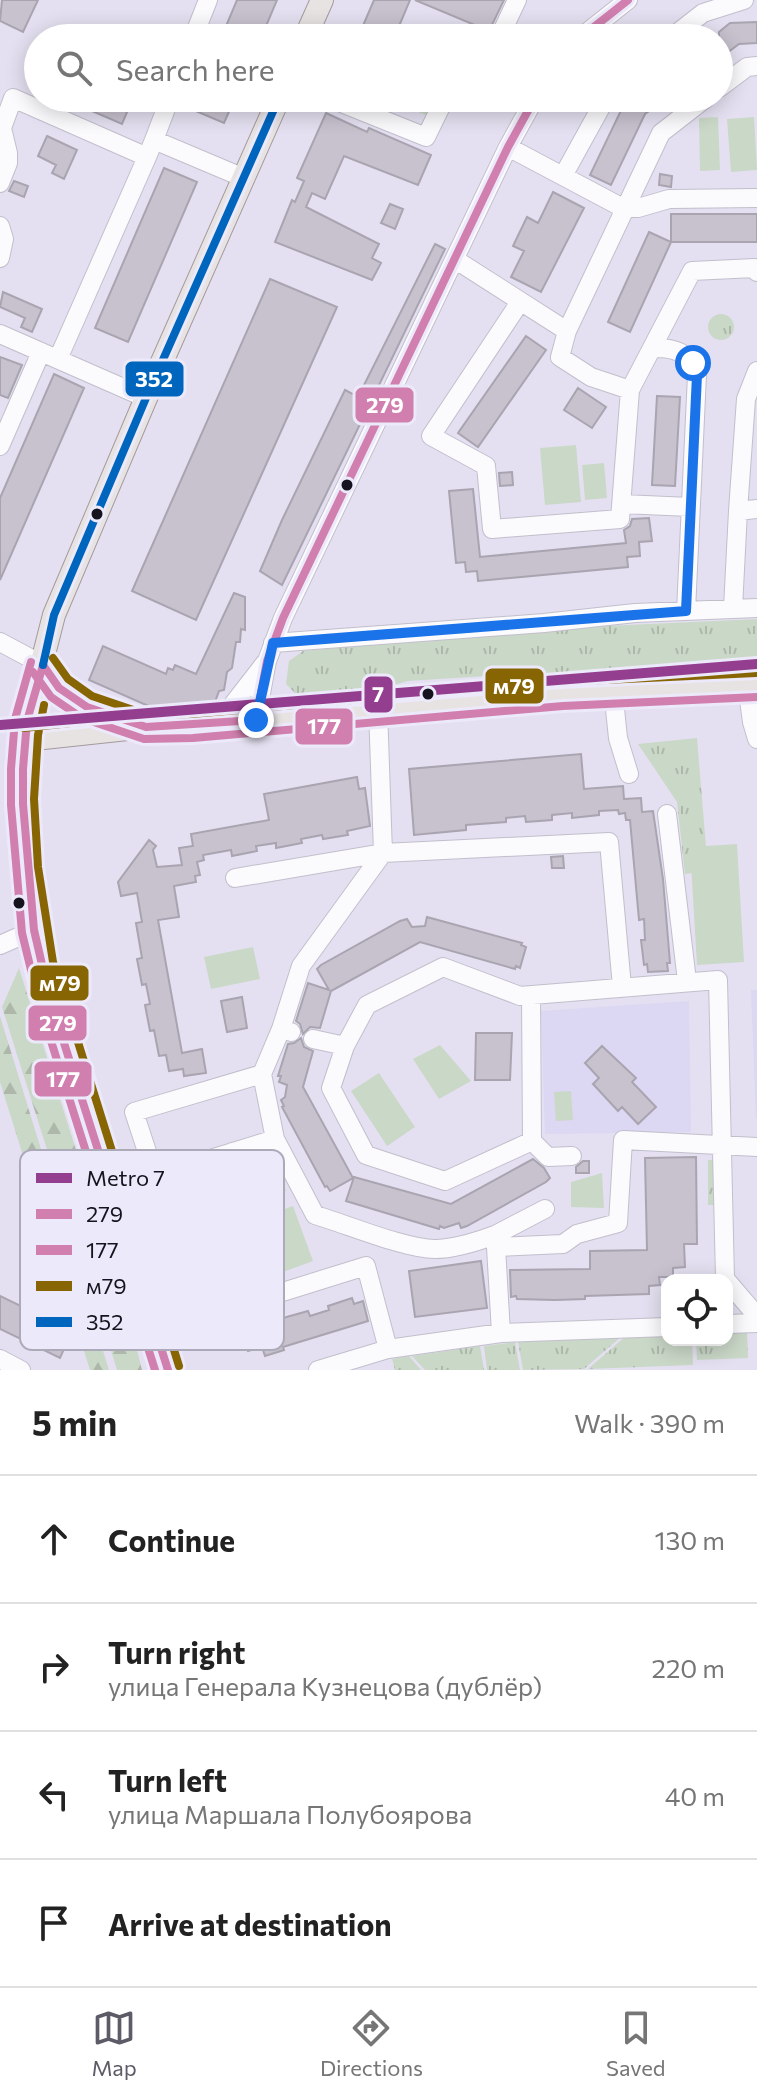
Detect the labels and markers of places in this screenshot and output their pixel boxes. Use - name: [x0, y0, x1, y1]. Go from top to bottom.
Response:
- unlabelled marker: [339, 477, 355, 493]
- unlabelled marker: [89, 506, 105, 522]
- unlabelled marker: [420, 686, 436, 702]
- unlabelled marker: [11, 895, 27, 911]

